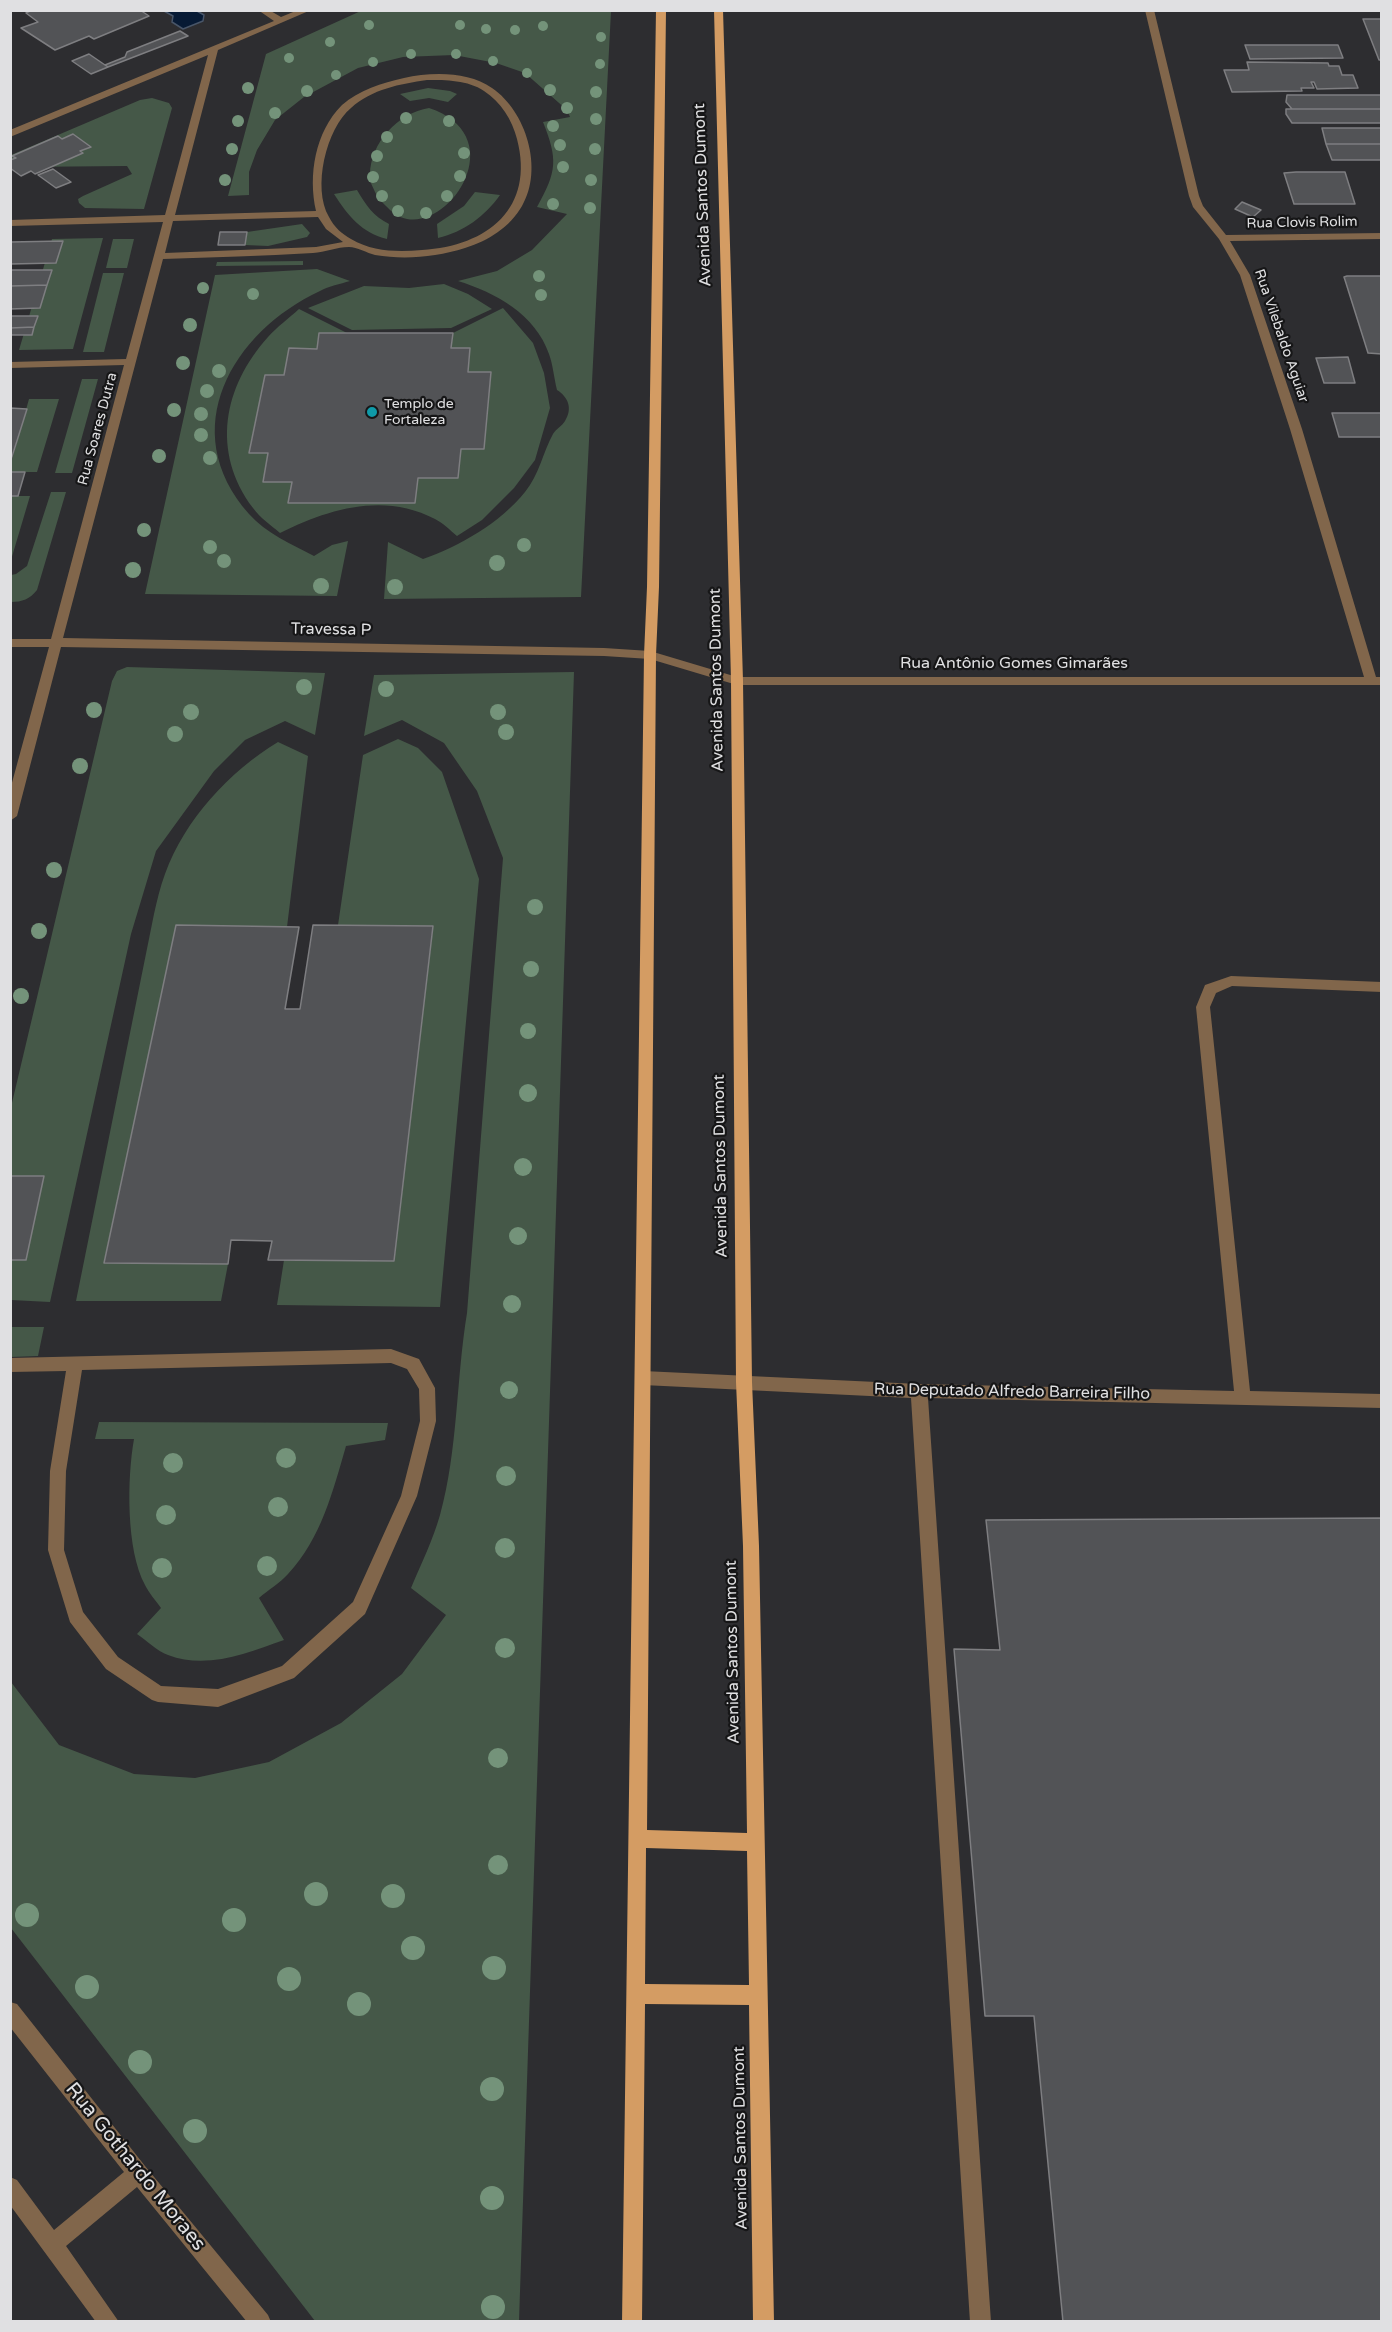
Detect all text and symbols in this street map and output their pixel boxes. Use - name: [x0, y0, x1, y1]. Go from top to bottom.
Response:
- street label: Avenida Santos Dumont: [690, 103, 716, 287]
- street label: Rua Clovis Rolim: [1246, 214, 1358, 232]
- street label: Rua Vilebaldo Aguiar: [1250, 267, 1312, 405]
- street label: Rua Soares Dutra: [75, 371, 121, 487]
- place label: Templo de Fortaleza: [384, 396, 454, 428]
- marker: Templo de Fortaleza: [365, 405, 379, 419]
- street label: Avenida Santos Dumont: [706, 588, 728, 772]
- street label: Travessa P: [291, 620, 371, 640]
- street label: Rua Antônio Gomes Gimarães: [900, 654, 1128, 674]
- street label: Avenida Santos Dumont: [710, 1074, 732, 1258]
- street label: Rua Deputado Alfredo Barreira Filho: [874, 1380, 1150, 1404]
- street label: Avenida Santos Dumont: [722, 1560, 744, 1744]
- street label: Avenida Santos Dumont: [730, 2046, 752, 2230]
- street label: Rua Gothardo Moraes: [60, 2078, 210, 2256]

